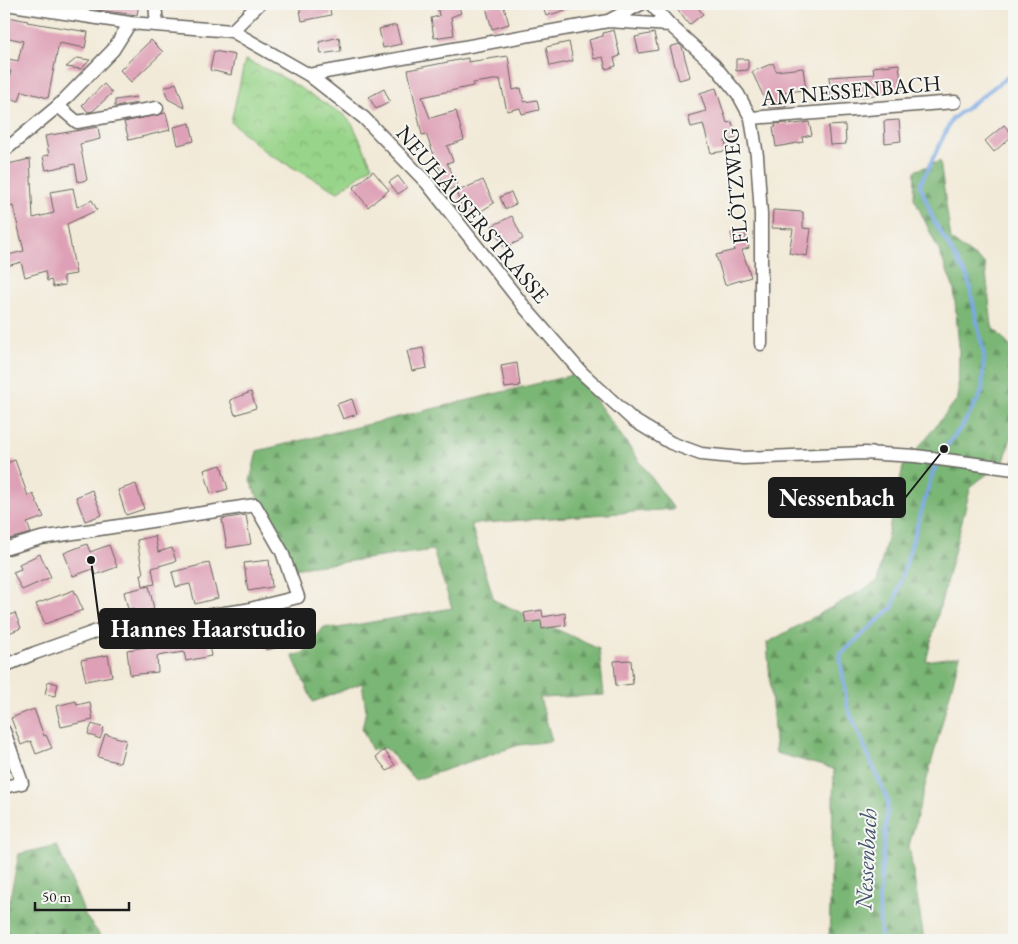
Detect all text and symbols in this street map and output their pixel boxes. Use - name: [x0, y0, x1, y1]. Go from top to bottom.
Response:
- street label: AM NESSENBACH: [759, 68, 942, 113]
- street label: NEUHÄUSERSTRASSE: [390, 119, 555, 309]
- street label: FLÖTZWEG: [716, 126, 755, 246]
- callout: Nessenbach: [769, 478, 905, 517]
- text: Nessenbach: [779, 482, 896, 513]
- callout: Hannes Haarstudio: [100, 609, 315, 648]
- text: Hannes Haarstudio: [111, 613, 305, 644]
- water label: Nessenbach: [847, 807, 884, 912]
- scale bar: [35, 879, 129, 911]
- text: 50 m: [42, 887, 71, 906]

